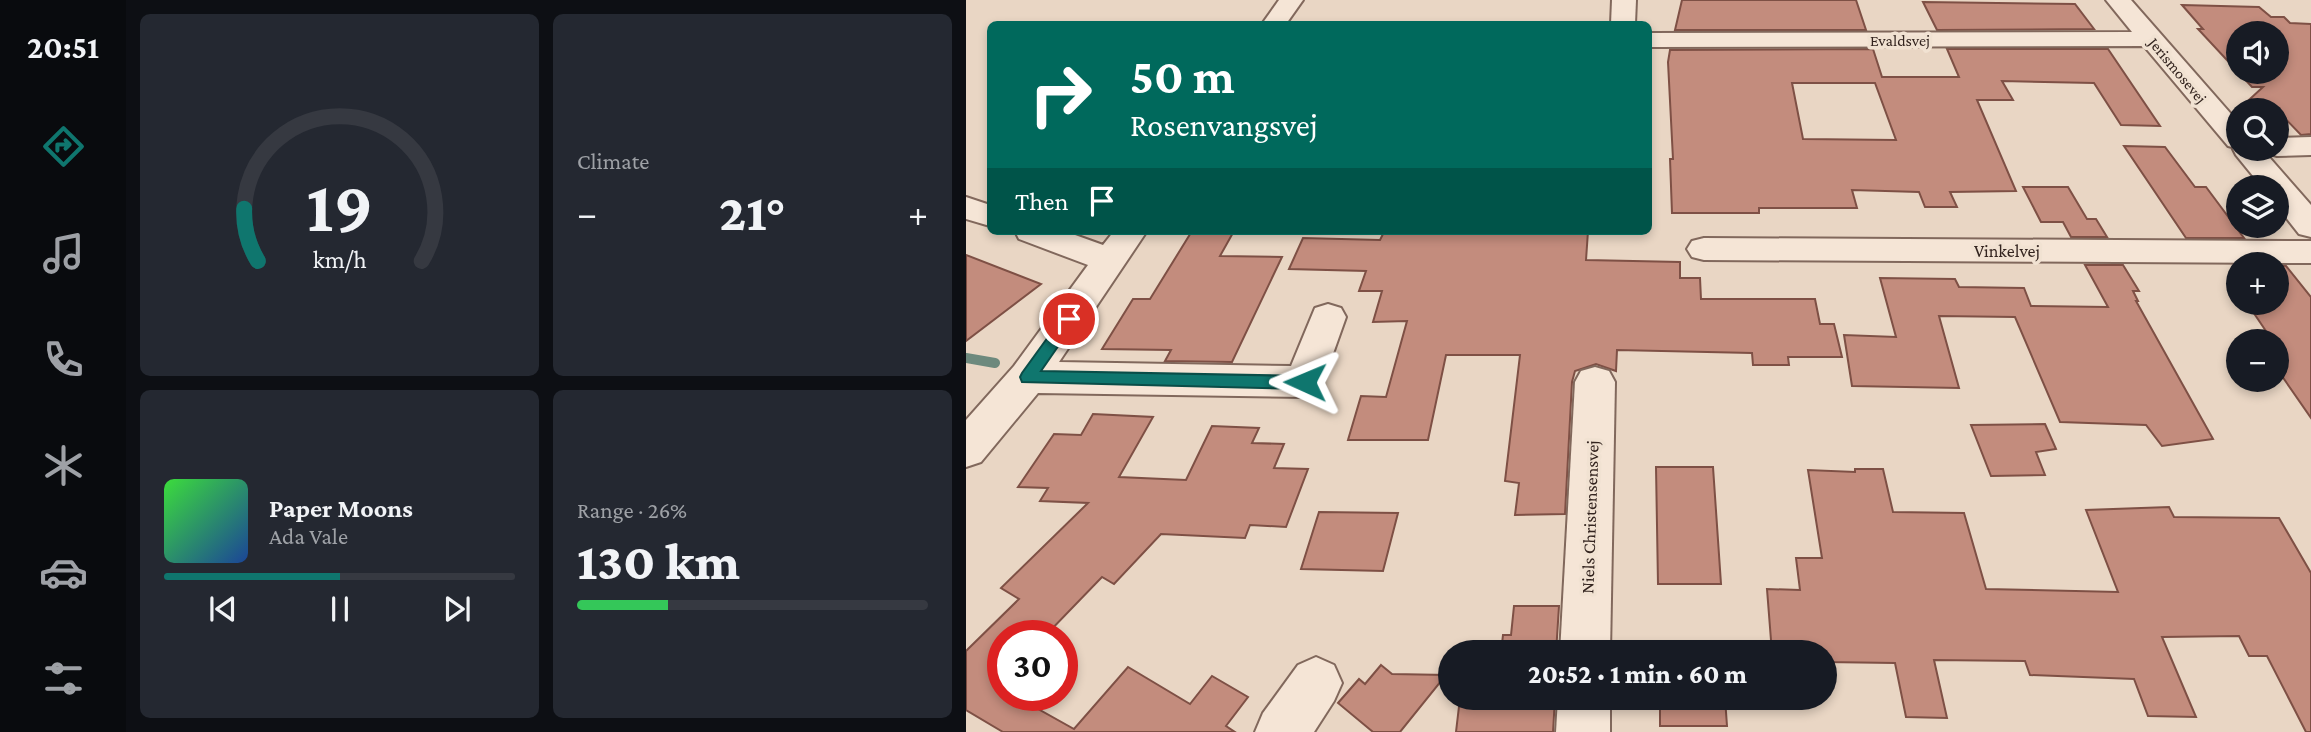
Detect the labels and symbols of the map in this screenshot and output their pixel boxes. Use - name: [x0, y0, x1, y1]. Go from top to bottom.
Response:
- street label: Evaldsvej: [1870, 32, 1930, 50]
- street label: Jerismosevej: [2143, 33, 2210, 107]
- street label: Vinkelvej: [1974, 241, 2040, 262]
- pin: [1039, 289, 1099, 349]
- position arrow: [1268, 345, 1342, 419]
- street label: Niels Christensensvej: [1577, 440, 1604, 594]
- speed limit sign: 30: [987, 620, 1078, 711]

